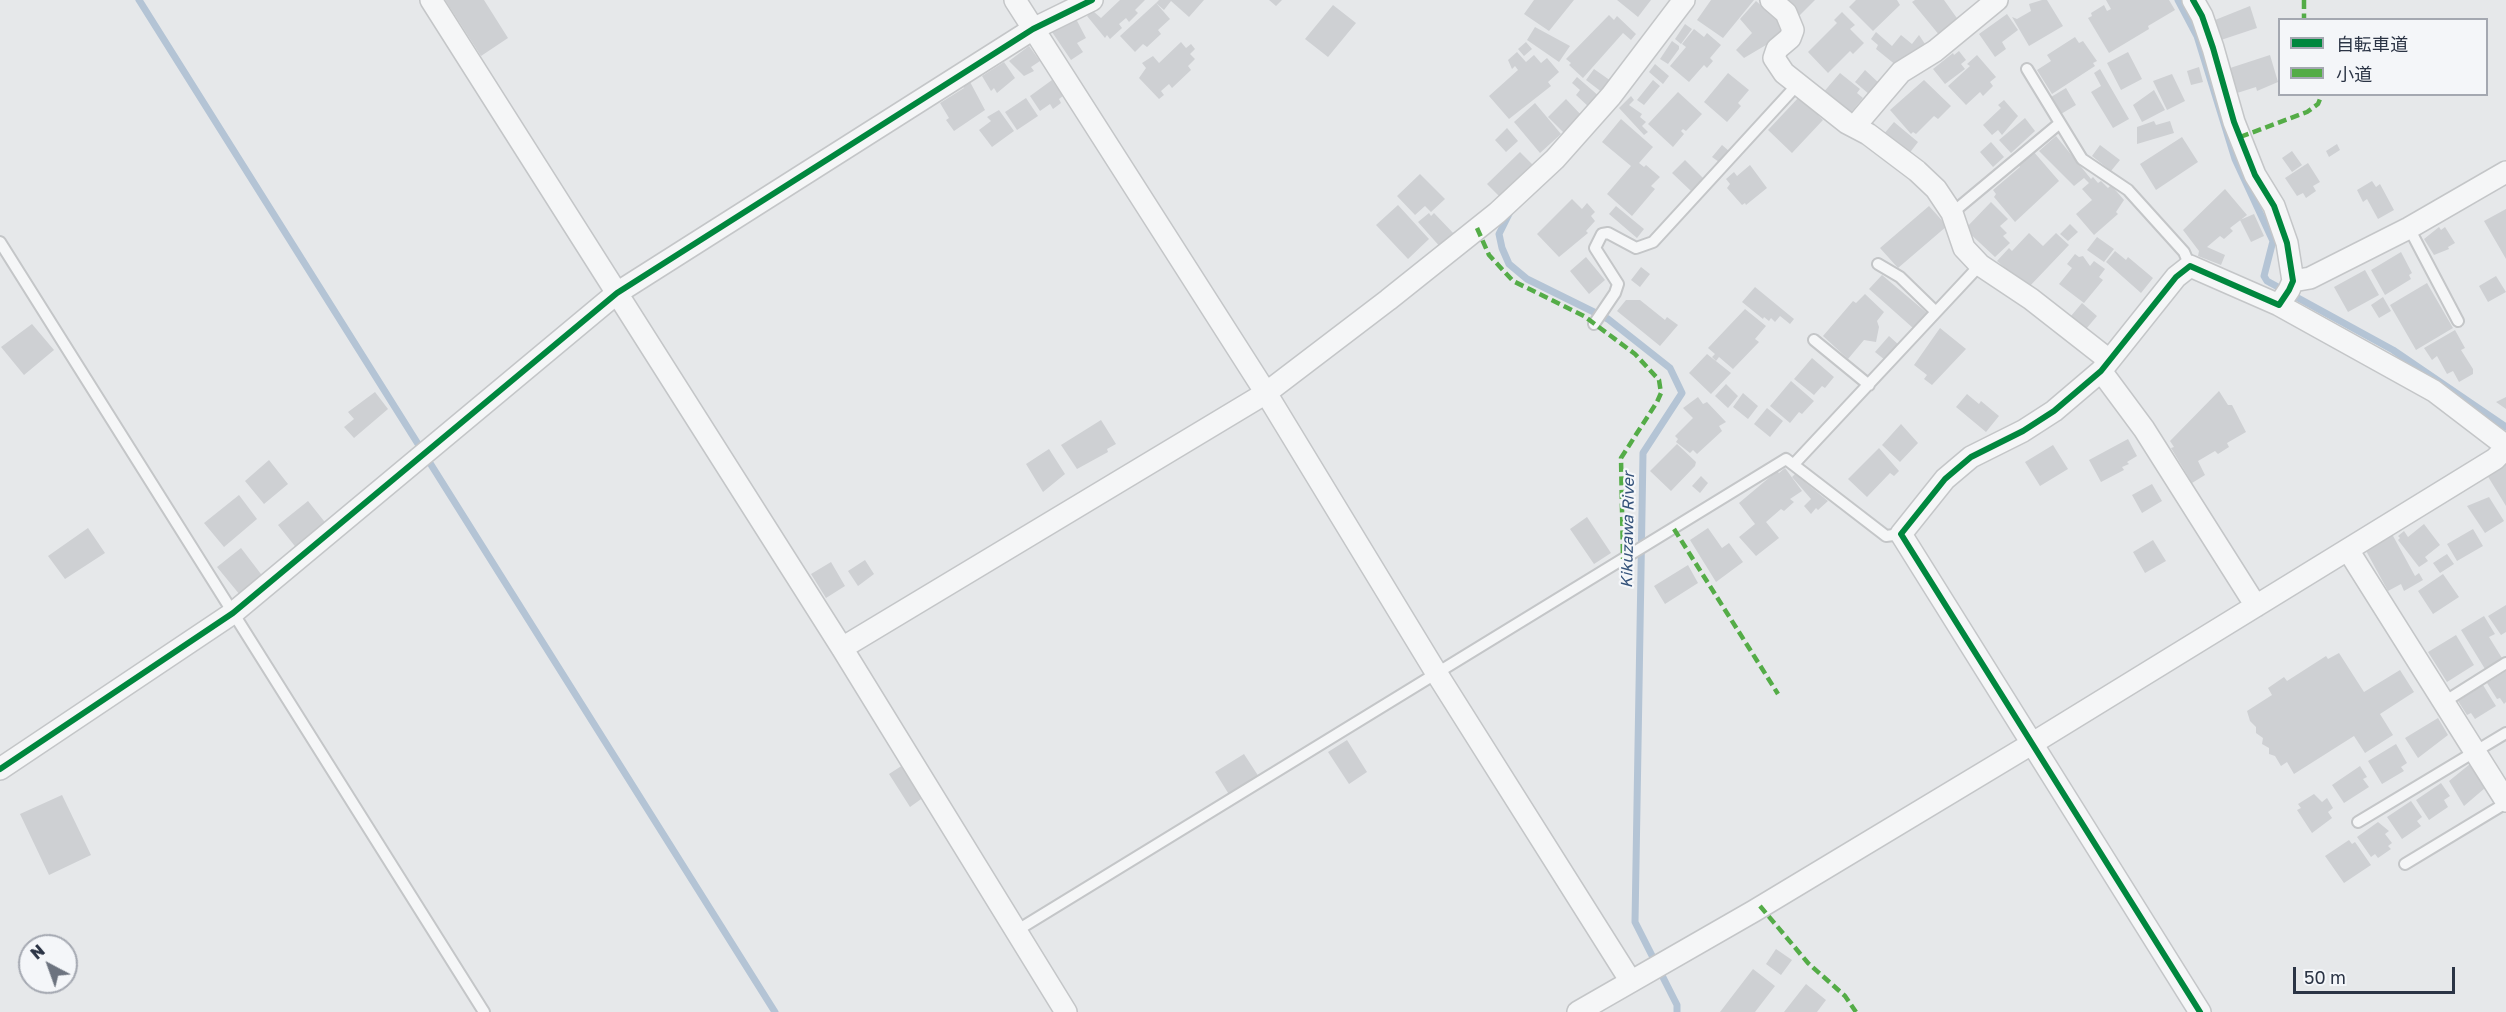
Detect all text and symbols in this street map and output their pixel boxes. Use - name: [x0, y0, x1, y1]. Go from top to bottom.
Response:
- legend: [2278, 18, 2488, 96]
- text: 自転車道: [2336, 33, 2408, 55]
- text: 小道: [2336, 63, 2372, 85]
- water label: Kikuzawa River: [1617, 472, 1639, 588]
- north arrow: [18, 934, 78, 994]
- text: N: [26, 940, 49, 963]
- scale bar: [2296, 955, 2458, 993]
- text: 50 m: [2304, 966, 2346, 988]

